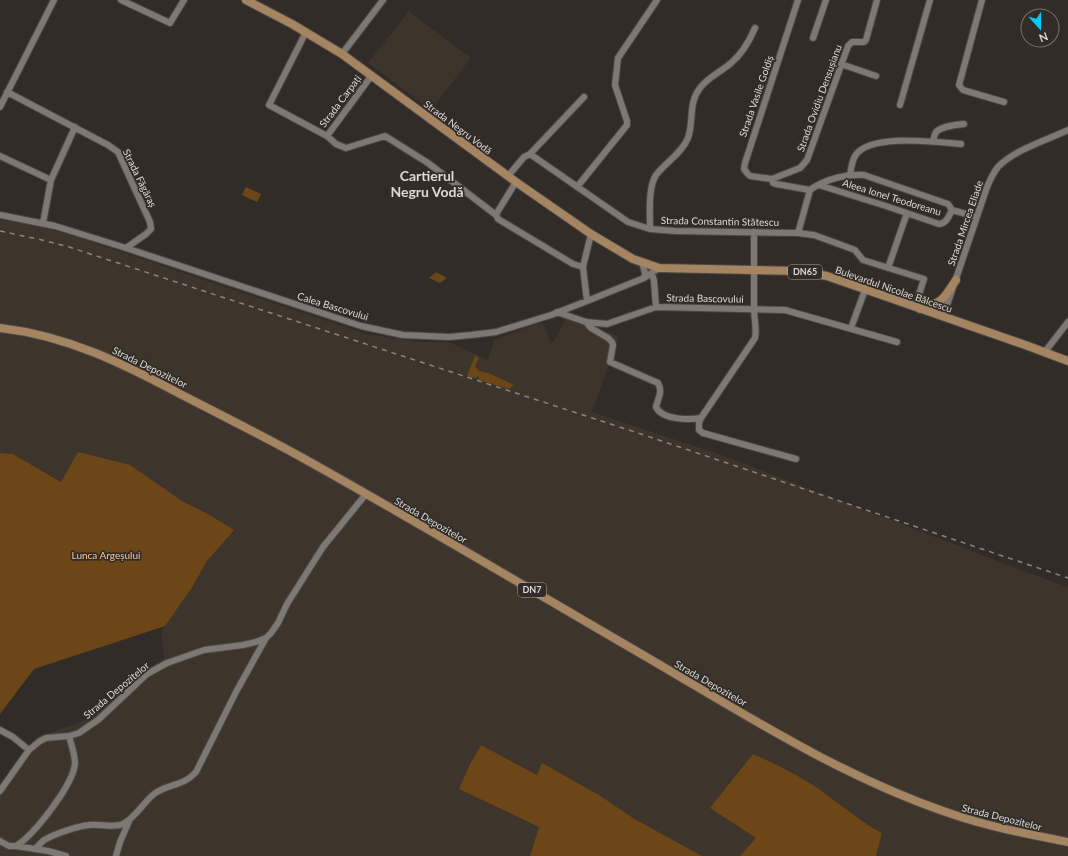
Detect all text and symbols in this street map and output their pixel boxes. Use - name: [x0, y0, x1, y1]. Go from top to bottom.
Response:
- north arrow: [1020, 8, 1060, 48]
- text: N: [1037, 30, 1050, 45]
- street label: Strada Ovidiu Densușianu: [794, 43, 844, 153]
- street label: Strada Vasile Goldiș: [736, 54, 776, 138]
- street label: Strada Carpați: [316, 73, 364, 129]
- street label: Strada Negru Vodă: [422, 98, 494, 157]
- street label: Strada Făgăraș: [121, 147, 159, 209]
- district label: Cartierul Negru Vodă: [390, 167, 464, 200]
- street label: Aleea Ionel Teodoreanu: [841, 176, 943, 218]
- street label: Strada Mircea Eliade: [945, 179, 985, 267]
- street label: Strada Constantin Stătescu: [661, 214, 779, 228]
- street label: Bulevardul Nicolae Bălcescu: [834, 263, 954, 315]
- road number: DN65: [788, 265, 822, 279]
- street label: Calea Bascovului: [296, 289, 370, 323]
- street label: Strada Bascovului: [666, 291, 744, 305]
- street label: Strada Depozitelor: [111, 344, 190, 390]
- street label: Strada Depozitelor: [393, 494, 470, 546]
- park label: Lunca Argeșului: [72, 549, 140, 561]
- road number: DN7: [518, 583, 546, 597]
- street label: Strada Depozitelor: [673, 657, 750, 709]
- street label: Strada Depozitelor: [81, 659, 151, 721]
- street label: Strada Depozitelor: [961, 801, 1044, 833]

